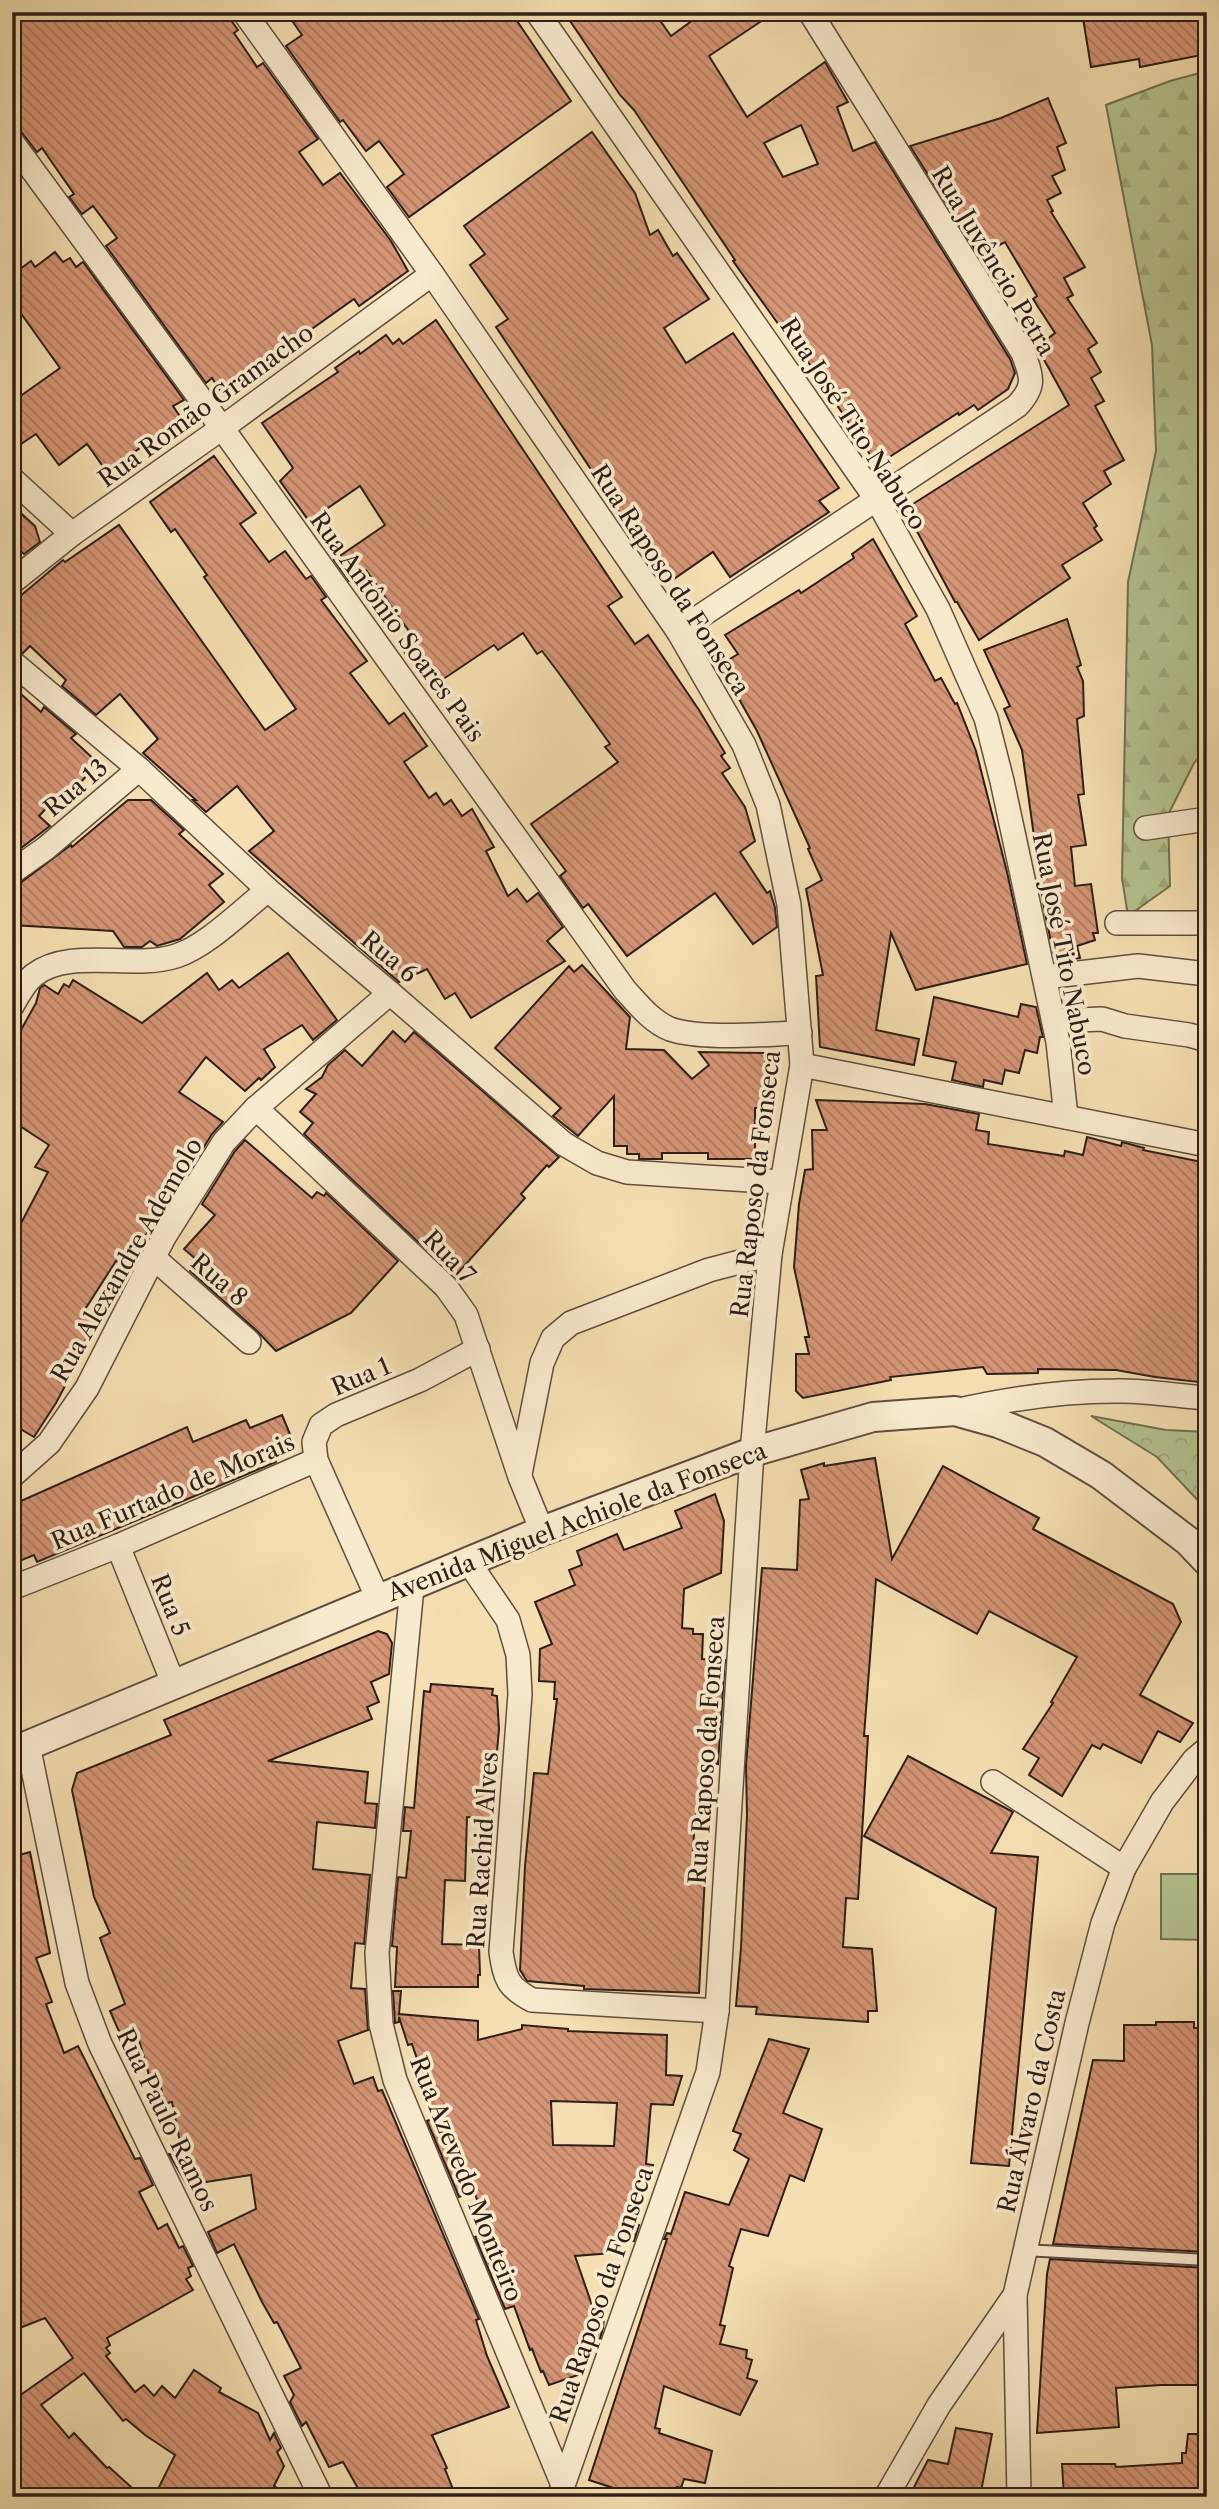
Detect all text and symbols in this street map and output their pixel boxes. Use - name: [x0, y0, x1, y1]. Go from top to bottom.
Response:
- street label: Rua Juvêncio Petra: [926, 161, 1062, 361]
- street label: Rua José Tito Nabuco: [774, 312, 933, 535]
- street label: Rua Romão Gramacho: [93, 318, 319, 493]
- street label: Rua Raposo da Fonseca: [585, 459, 756, 701]
- street label: Rua Antônio Soares Pais: [304, 506, 491, 747]
- street label: Rua 13: [38, 753, 113, 823]
- street label: Rua José Tito Nabuco: [1027, 830, 1102, 1078]
- street label: Rua 6: [355, 925, 424, 989]
- street label: Rua Raposo da Fonseca: [725, 1048, 786, 1319]
- street label: Rua Alexandre Ademolo: [45, 1133, 208, 1387]
- street label: Rua 7: [417, 1224, 482, 1289]
- street label: Rua 8: [185, 1247, 253, 1312]
- street label: Rua 1: [327, 1351, 395, 1402]
- street label: Rua Furtado de Morais: [47, 1427, 299, 1556]
- street label: Avenida Miguel Achiole da Fonseca: [382, 1436, 771, 1608]
- street label: Rua 5: [145, 1570, 196, 1640]
- street label: Rua Raposo da Fonseca: [683, 1614, 730, 1885]
- street label: Rua Rachid Alves: [461, 1751, 504, 1949]
- street label: Rua Álvaro da Costa: [992, 1986, 1071, 2216]
- street label: Rua Paulo Ramos: [111, 2024, 224, 2216]
- street label: Rua Azevedo Monteiro: [404, 2052, 529, 2306]
- street label: Rua Raposo da Fonseca: [544, 2163, 659, 2427]

